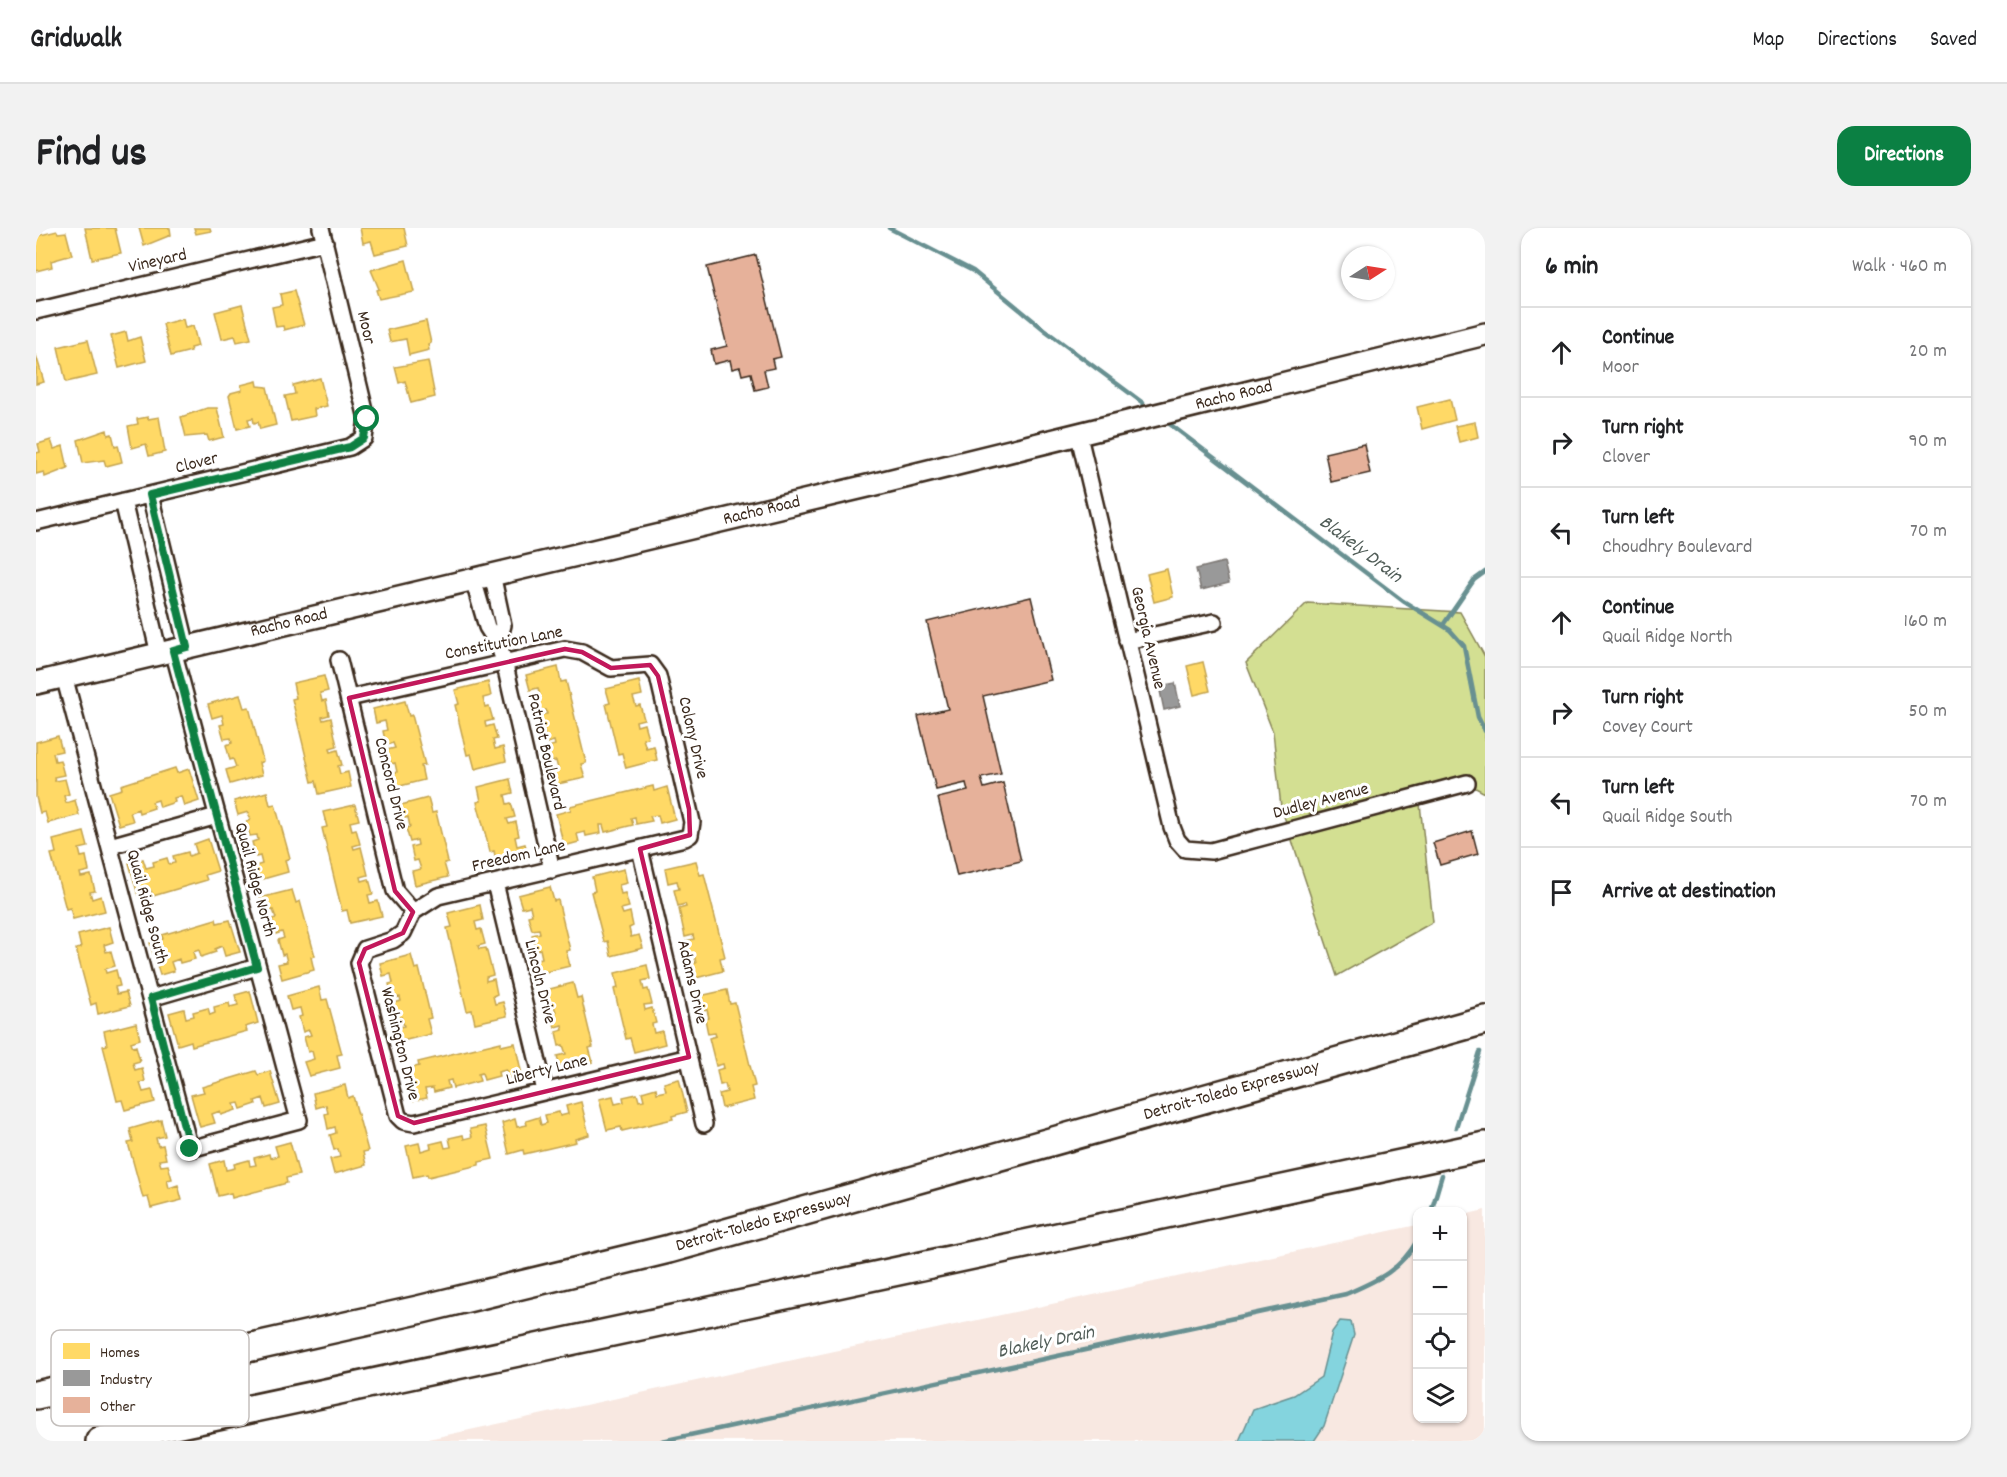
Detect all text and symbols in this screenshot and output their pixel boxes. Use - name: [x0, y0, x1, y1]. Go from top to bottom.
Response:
- text: Gridwalk: [30, 21, 122, 61]
- text: Map: [1753, 26, 1784, 56]
- text: Directions: [1817, 26, 1897, 56]
- text: Saved: [1930, 26, 1977, 56]
- text: Find us: [36, 126, 147, 186]
- button: Directions: [1837, 126, 1971, 186]
- street label: Vineyard: [126, 243, 190, 281]
- north arrow: [1341, 246, 1395, 300]
- text: 6 min: [1545, 249, 1598, 286]
- text: Walk · 460 m: [1852, 253, 1947, 281]
- street label: Moor: [349, 309, 381, 347]
- text: Continue: [1602, 323, 1674, 354]
- icon: ahead: [1545, 336, 1578, 369]
- text: 20 m: [1909, 338, 1947, 366]
- text: Moor: [1602, 354, 1639, 382]
- street label: Racho Road: [1193, 374, 1275, 417]
- route start: [353, 405, 379, 431]
- text: Turn right: [1602, 413, 1684, 444]
- icon: right: [1545, 426, 1578, 459]
- text: 90 m: [1909, 428, 1947, 456]
- text: Clover: [1602, 444, 1650, 472]
- street label: Clover: [173, 447, 221, 481]
- street label: Racho Road: [721, 490, 803, 532]
- text: Turn left: [1602, 503, 1674, 534]
- water label: Blakely Drain: [1312, 509, 1408, 591]
- icon: left: [1545, 516, 1578, 549]
- text: 70 m: [1910, 518, 1947, 546]
- text: Choudhry Boulevard: [1602, 534, 1752, 562]
- street label: Georgia Avenue: [1123, 584, 1171, 692]
- text: Continue: [1602, 593, 1674, 624]
- street label: Racho Road: [248, 602, 330, 644]
- icon: ahead: [1545, 606, 1578, 639]
- text: 160 m: [1904, 608, 1947, 636]
- street label: Constitution Lane: [443, 620, 565, 668]
- text: Quail Ridge North: [1602, 624, 1732, 652]
- text: Turn right: [1602, 683, 1684, 714]
- street label: Patriot Boulevard: [519, 691, 571, 813]
- street label: Colony Drive: [670, 694, 714, 782]
- icon: right: [1545, 696, 1578, 729]
- text: 50 m: [1909, 698, 1947, 726]
- text: Covey Court: [1602, 714, 1693, 742]
- street label: Concord Drive: [366, 735, 414, 833]
- text: Turn left: [1602, 773, 1674, 804]
- street label: Dudley Avenue: [1270, 777, 1372, 827]
- icon: left: [1545, 786, 1578, 819]
- text: 70 m: [1910, 788, 1947, 816]
- text: Quail Ridge South: [1602, 804, 1732, 832]
- street label: Quail Ridge North: [227, 820, 281, 940]
- street label: Freedom Lane: [470, 834, 568, 880]
- street label: Quail Ridge South: [119, 847, 173, 967]
- icon: arrive: [1545, 876, 1578, 909]
- text: Arrive at destination: [1602, 877, 1776, 908]
- street label: Lincoln Drive: [517, 937, 562, 1027]
- street label: Adams Drive: [669, 938, 713, 1027]
- street label: Washington Drive: [373, 985, 425, 1103]
- street label: Liberty Lane: [504, 1049, 590, 1093]
- street label: Detroit-Toledo Expressway: [1141, 1054, 1323, 1128]
- route end: [176, 1135, 202, 1161]
- street label: Detroit-Toledo Expressway: [673, 1186, 855, 1259]
- map controls: [1413, 1207, 1467, 1423]
- button: +: [1413, 1207, 1467, 1261]
- button: −: [1413, 1261, 1467, 1315]
- button: locate: [1413, 1315, 1467, 1369]
- water label: Blakely Drain: [995, 1319, 1098, 1367]
- legend: [51, 1330, 249, 1426]
- text: Homes: [100, 1342, 140, 1365]
- text: Industry: [100, 1369, 152, 1392]
- button: layers: [1413, 1369, 1467, 1423]
- text: Other: [100, 1396, 135, 1419]

